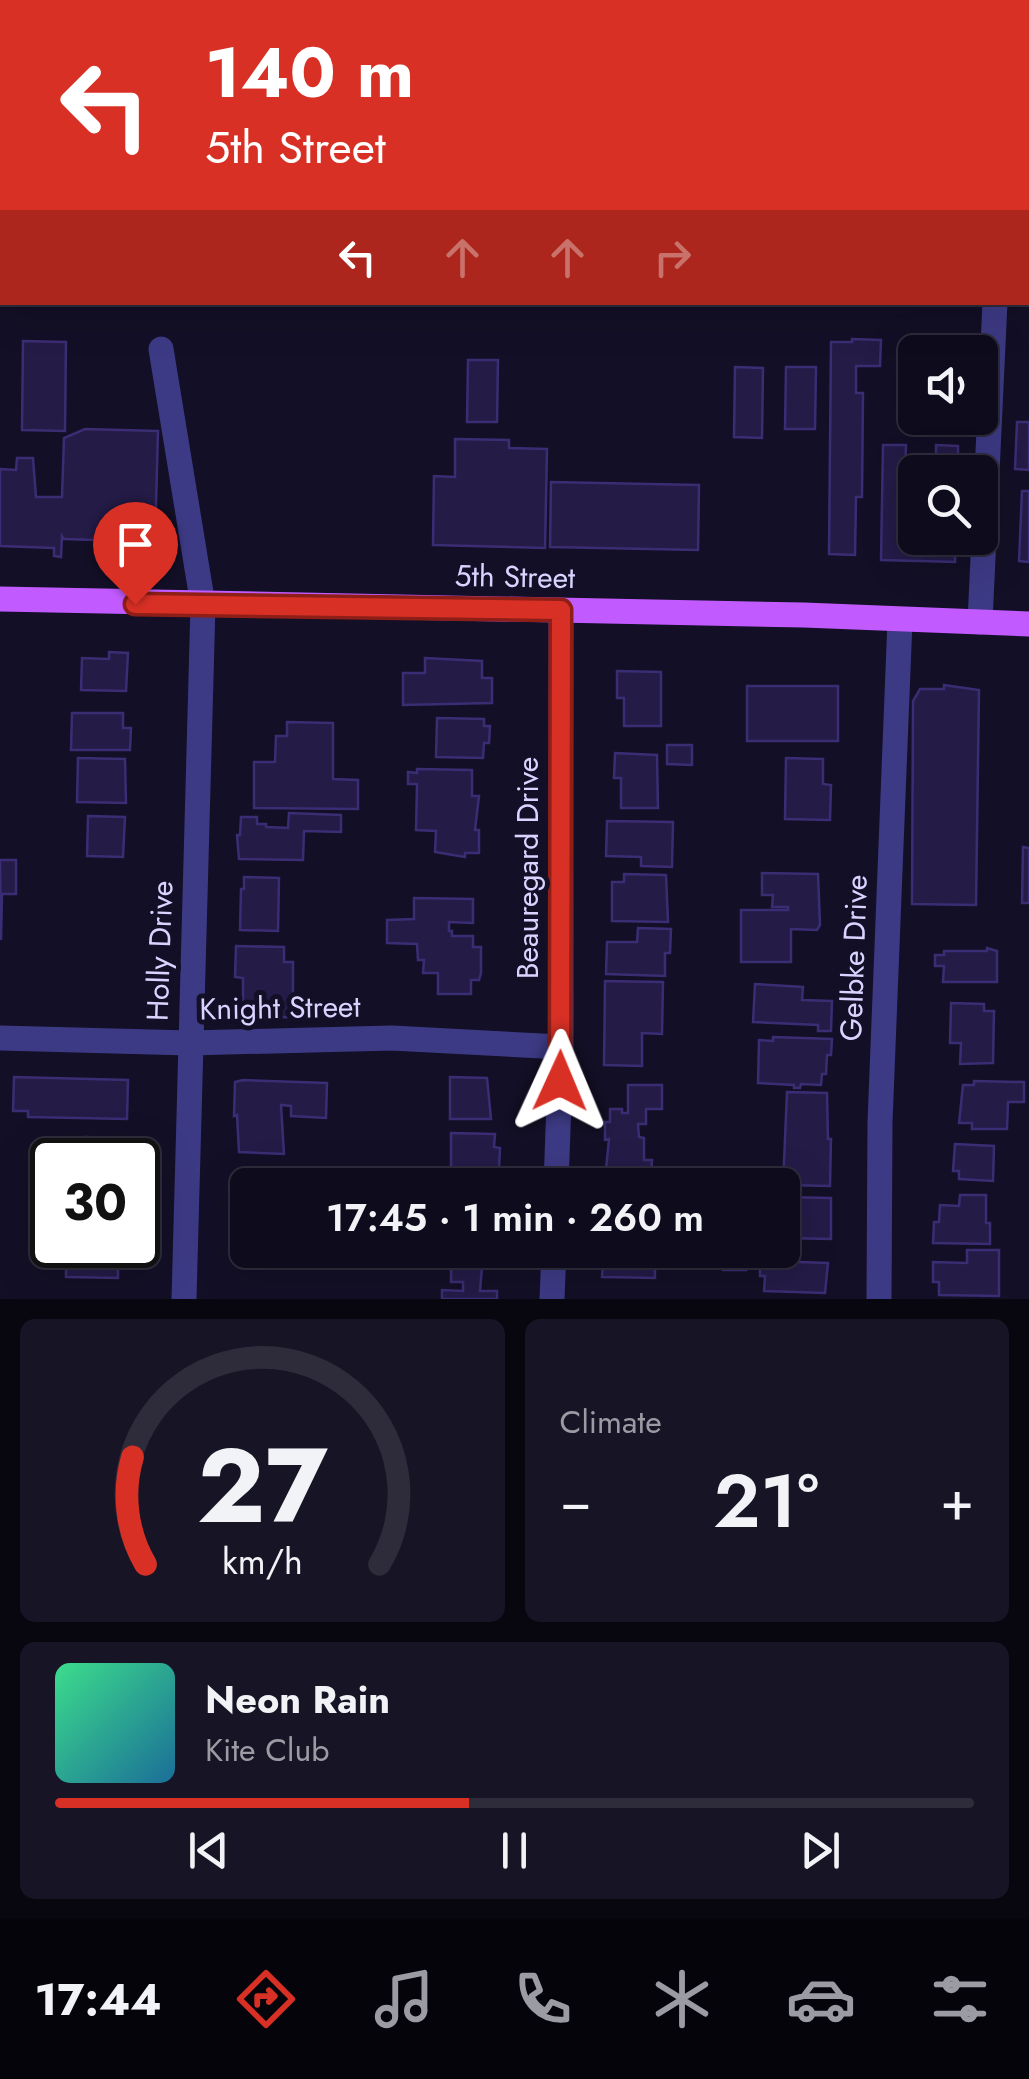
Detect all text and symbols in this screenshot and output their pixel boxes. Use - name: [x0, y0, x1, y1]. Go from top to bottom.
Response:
- text: 140 m: [205, 22, 414, 123]
- icon: left: [40, 40, 170, 170]
- text: 5th Street: [205, 115, 386, 180]
- icon: left: [330, 230, 385, 285]
- icon: ahead: [435, 230, 490, 285]
- icon: ahead: [540, 230, 595, 285]
- icon: right: [645, 230, 700, 285]
- map controls: [898, 335, 998, 555]
- button: sound: [898, 335, 998, 435]
- button: search: [898, 455, 998, 555]
- pin: [93, 502, 178, 605]
- icon: arrive: [108, 517, 163, 572]
- street label: 5th Street: [454, 554, 576, 599]
- street label: Beauregard Drive: [506, 757, 549, 979]
- street label: Gelbke Drive: [829, 874, 878, 1042]
- street label: Holly Drive: [136, 880, 183, 1022]
- street label: Knight Street: [199, 985, 362, 1030]
- position arrow: [508, 1029, 612, 1133]
- speed limit sign: 30: [30, 1138, 160, 1268]
- text: 17:45 · 1 min · 260 m: [326, 1190, 704, 1245]
- text: Climate: [560, 1399, 662, 1445]
- text: 27: [197, 1411, 328, 1561]
- text: 21°: [713, 1447, 819, 1555]
- text: −: [560, 1461, 592, 1541]
- text: +: [940, 1461, 974, 1541]
- text: km/h: [222, 1536, 303, 1587]
- text: Neon Rain: [205, 1672, 390, 1727]
- text: Kite Club: [205, 1727, 329, 1773]
- icon: previous: [181, 1823, 236, 1878]
- icon: pause: [487, 1823, 542, 1878]
- icon: next: [793, 1823, 848, 1878]
- icon: directions: [231, 1964, 301, 2034]
- icon: music: [369, 1964, 439, 2034]
- icon: phone: [508, 1964, 578, 2034]
- icon: climate: [647, 1964, 717, 2034]
- icon: car: [786, 1964, 856, 2034]
- icon: filters: [925, 1964, 995, 2034]
- text: 17:44: [34, 1967, 162, 2032]

